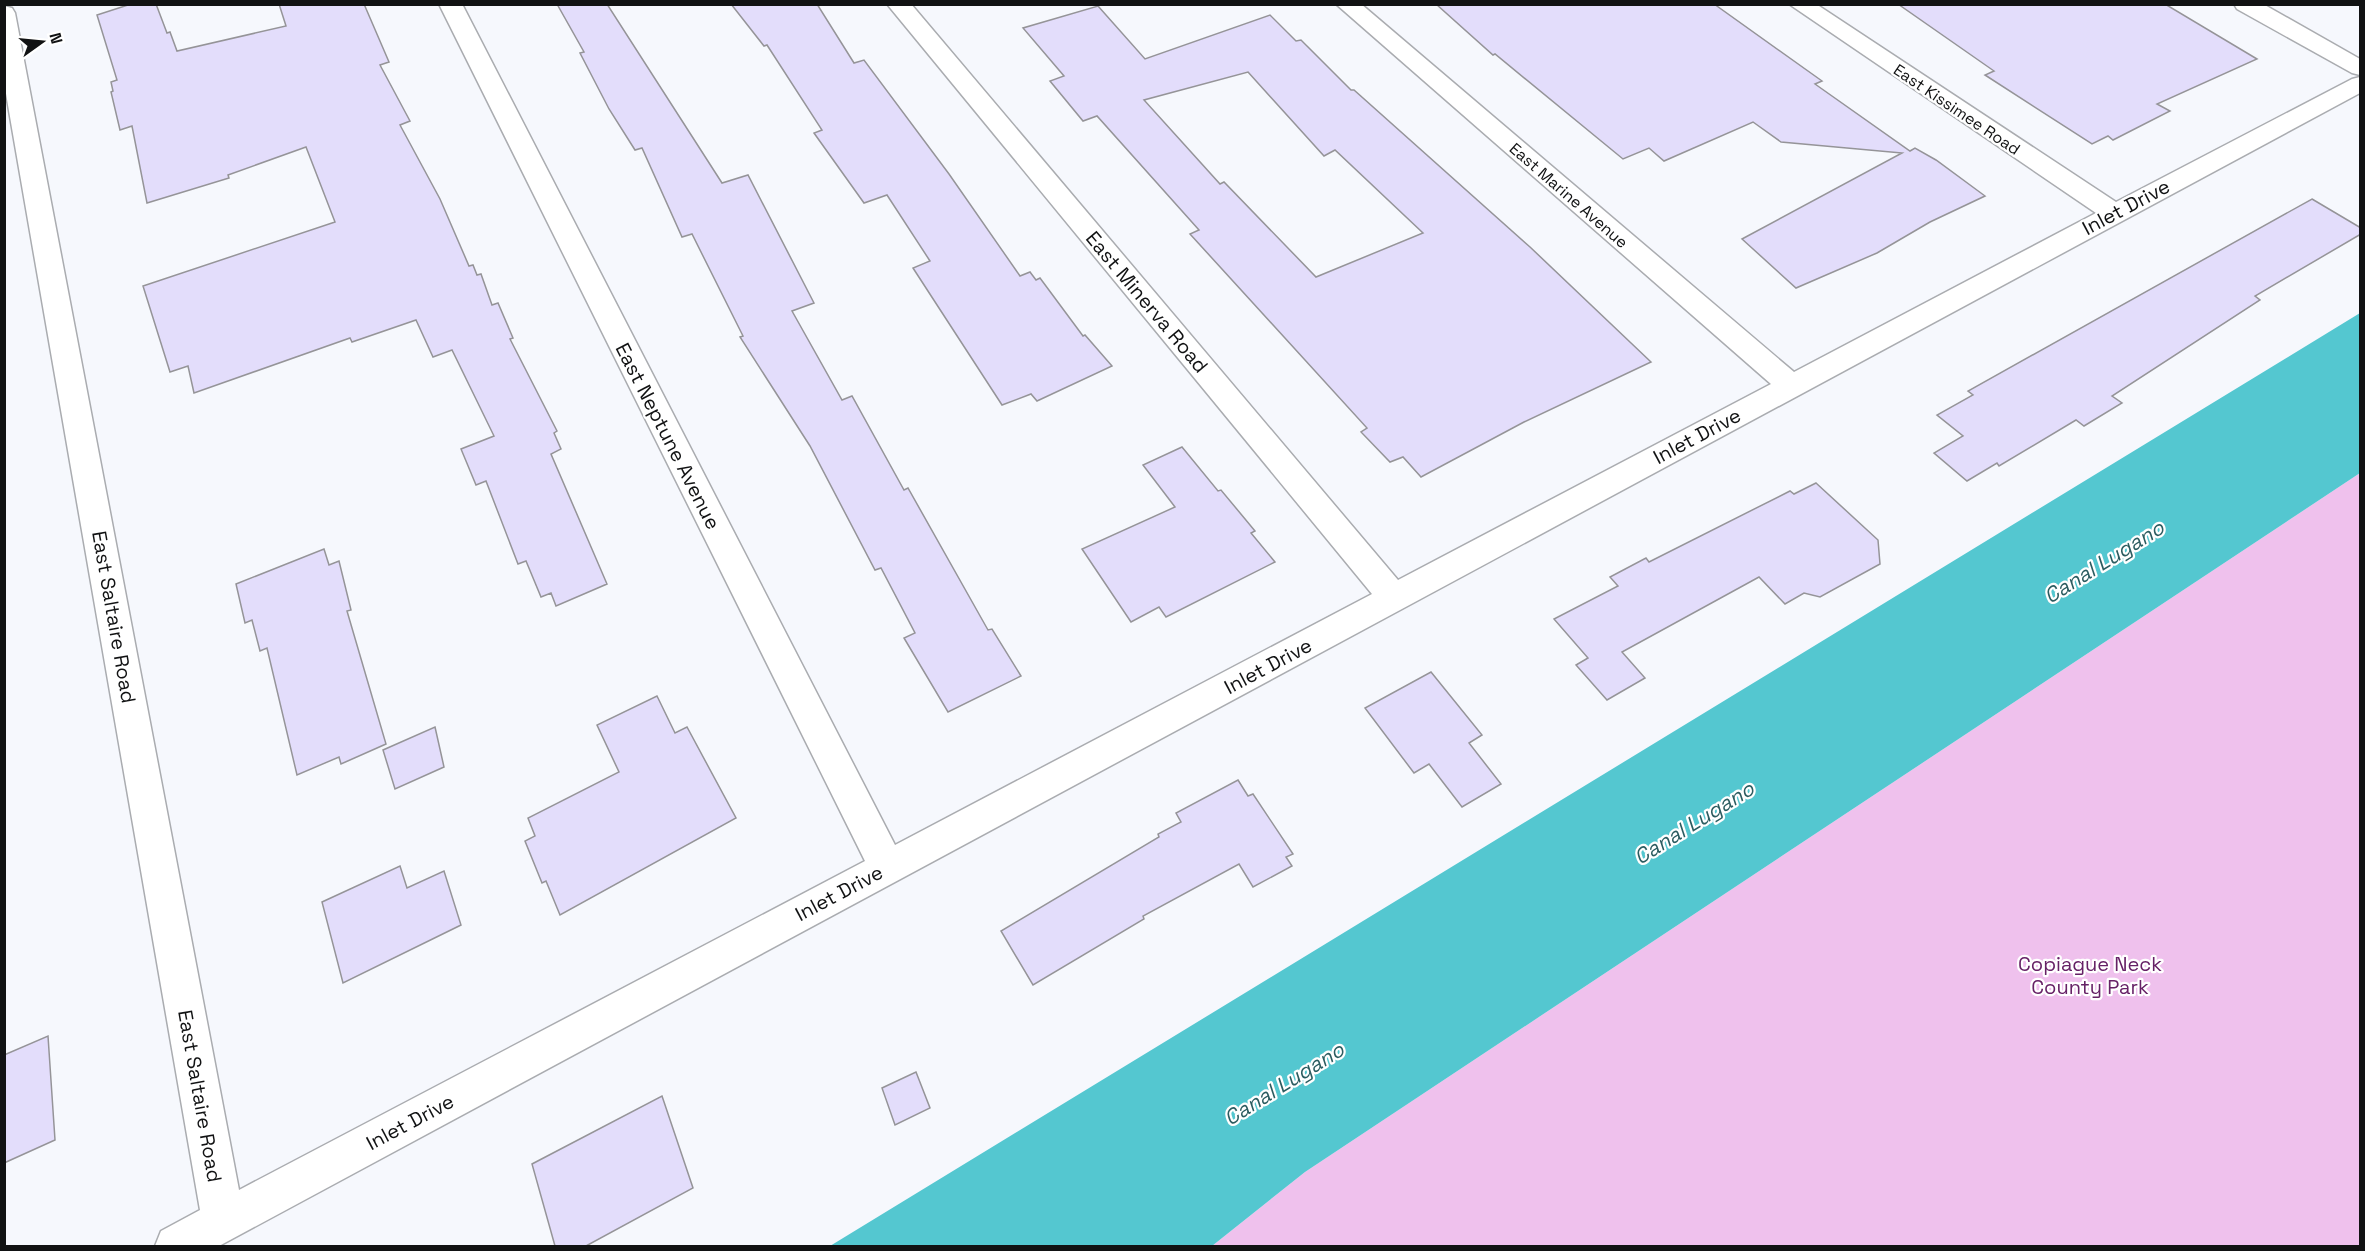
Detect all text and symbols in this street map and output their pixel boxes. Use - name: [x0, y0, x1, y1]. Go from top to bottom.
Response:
- north arrow: [12, 12, 72, 72]
- text: N: [44, 30, 68, 46]
- street label: East Kissimee Road: [1889, 59, 2024, 160]
- street label: East Marine Avenue: [1505, 138, 1632, 253]
- street label: Inlet Drive: [2078, 173, 2174, 241]
- street label: East Minerva Road: [1080, 226, 1214, 378]
- street label: East Neptune Avenue: [610, 338, 726, 534]
- street label: Inlet Drive: [1649, 402, 1745, 470]
- water label: Canal Lugano: [2039, 513, 2170, 609]
- street label: East Saltaire Road: [86, 529, 142, 705]
- street label: Inlet Drive: [1220, 632, 1316, 700]
- water label: Canal Lugano: [1629, 774, 1760, 870]
- street label: Inlet Drive: [791, 859, 887, 927]
- park label: Copiague Neck County Park: [2018, 951, 2162, 1000]
- street label: East Saltaire Road: [172, 1008, 228, 1184]
- water label: Canal Lugano: [1219, 1035, 1350, 1131]
- street label: Inlet Drive: [362, 1088, 458, 1156]

